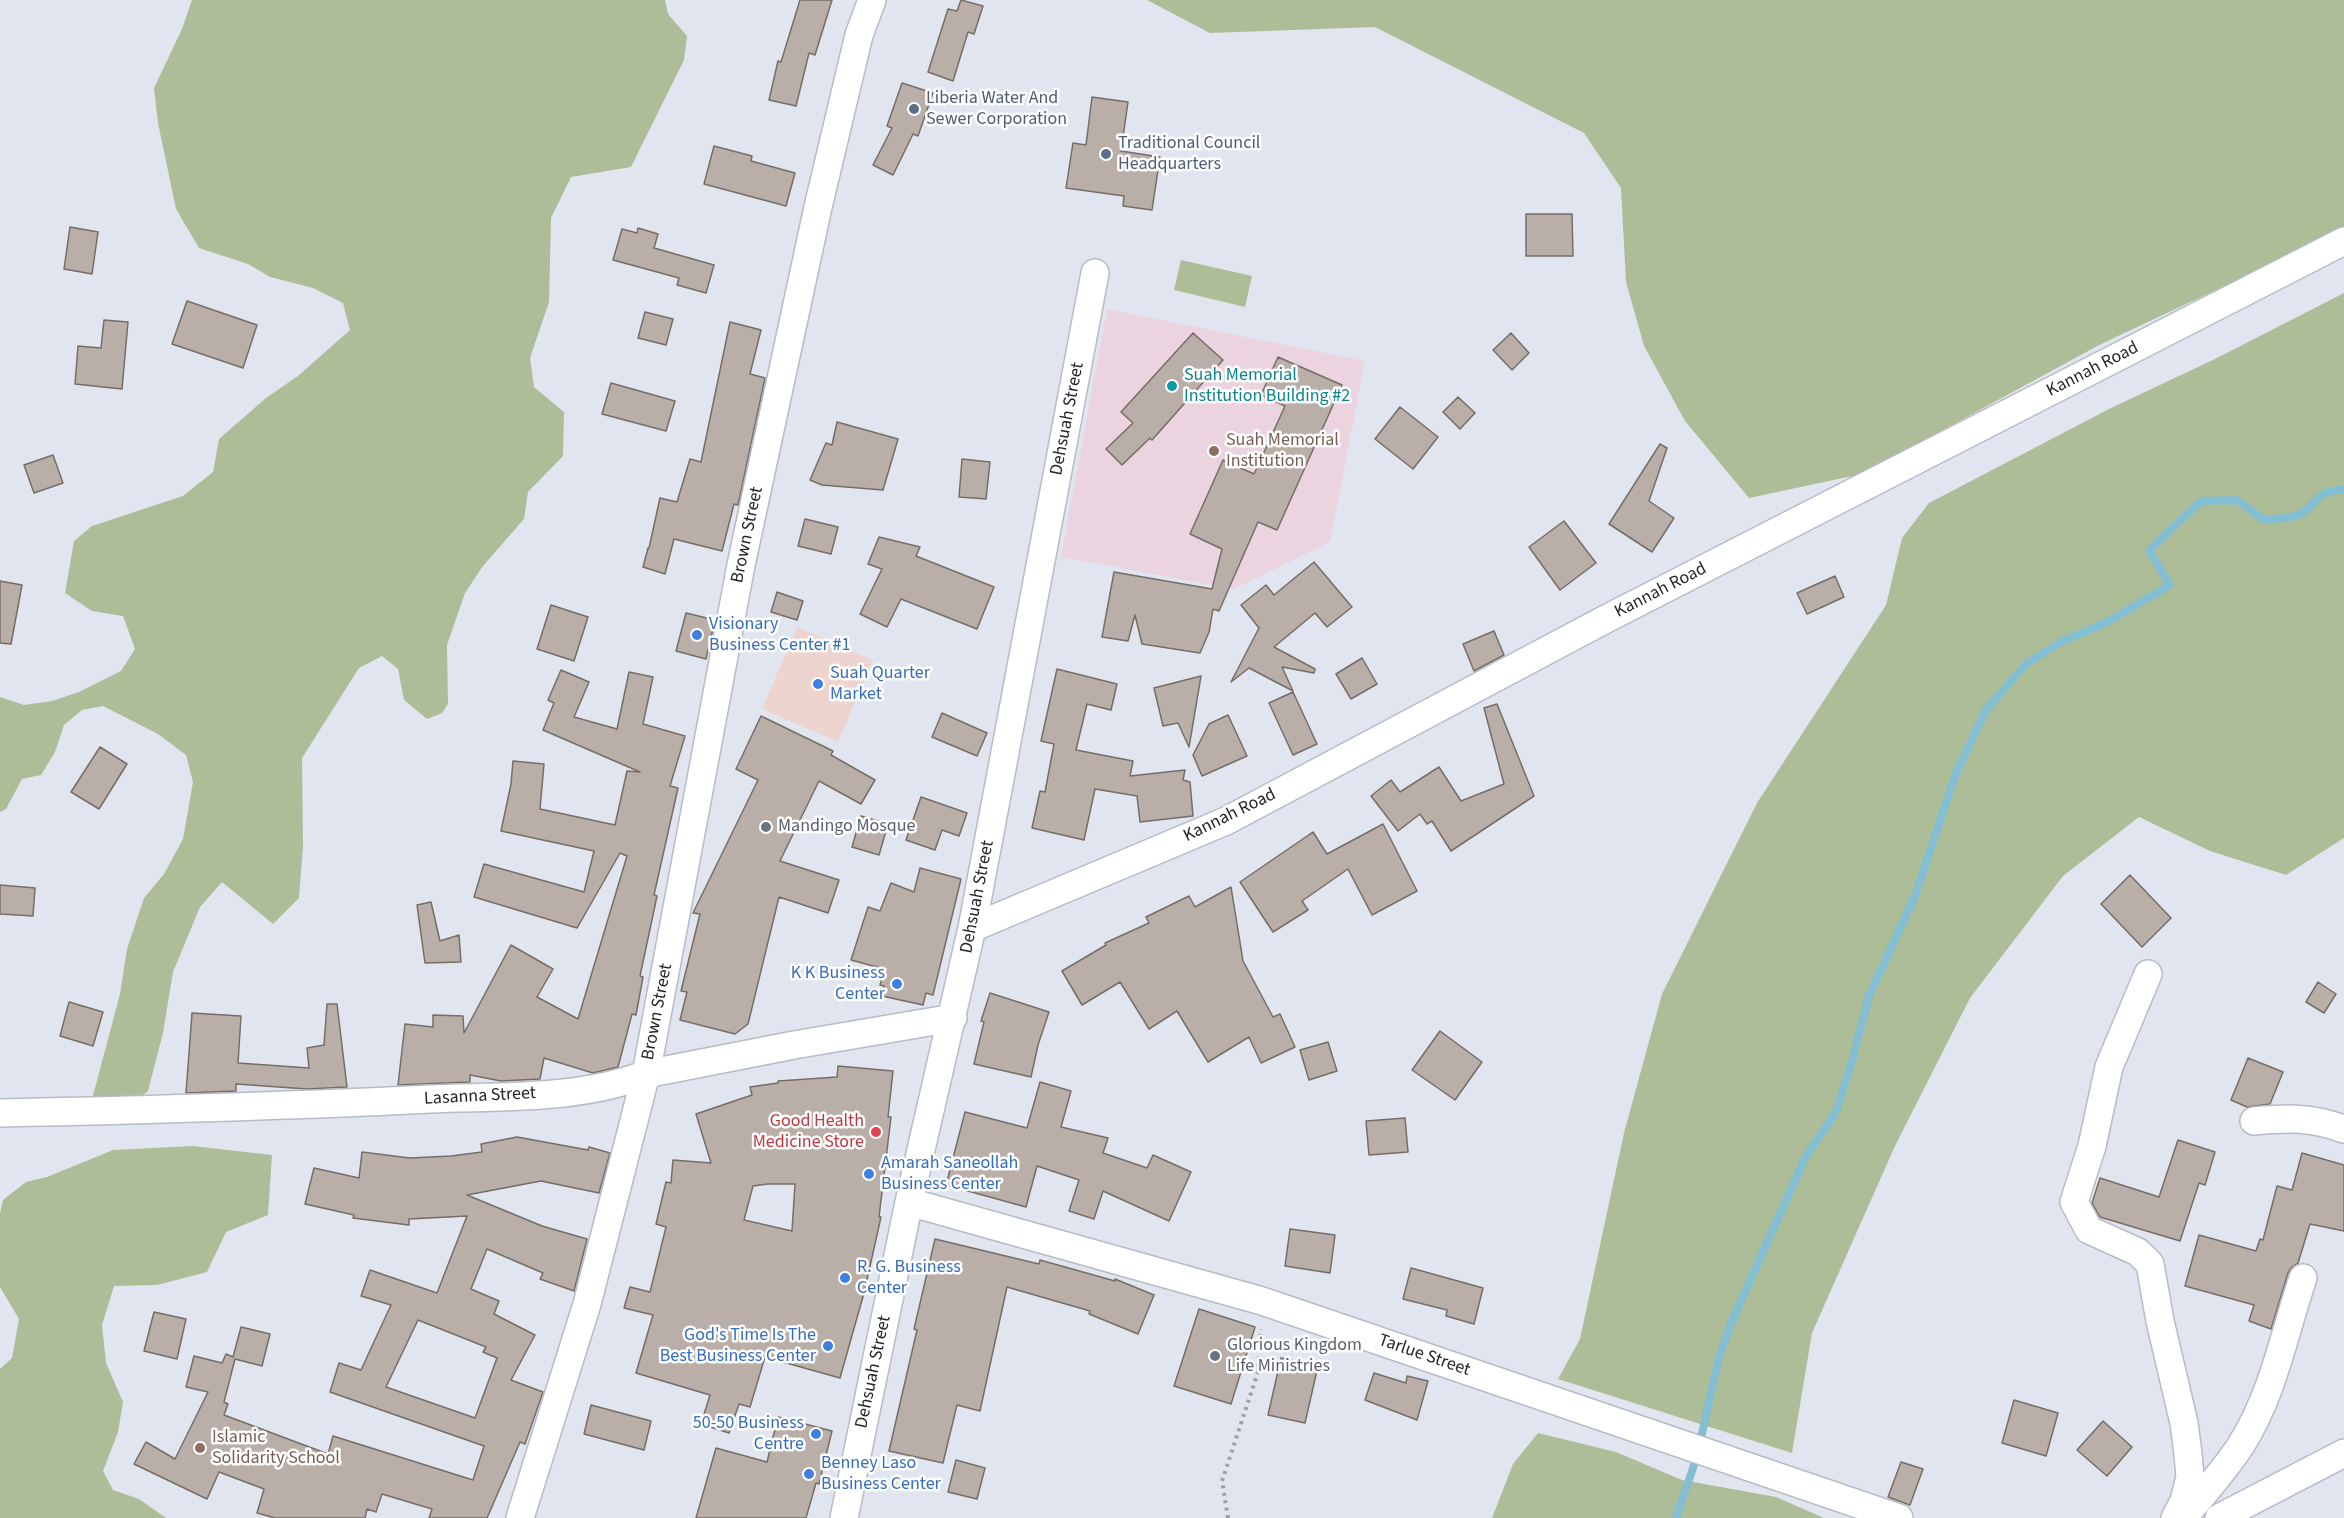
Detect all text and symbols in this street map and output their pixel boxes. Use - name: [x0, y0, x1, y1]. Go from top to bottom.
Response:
- place label: Liberia Water And Sewer Corporation: [926, 88, 1067, 130]
- marker: Liberia Water And Sewer Corporation: [907, 102, 921, 116]
- place label: Traditional Council Headquarters: [1118, 133, 1260, 176]
- marker: Traditional Council Headquarters: [1099, 147, 1113, 161]
- street label: Kannah Road: [2043, 338, 2143, 402]
- street label: Dehsuah Street: [1046, 361, 1090, 477]
- place label: Suah Memorial Institution Building #2: [1184, 365, 1350, 407]
- marker: Suah Memorial Institution Building #2: [1165, 379, 1179, 393]
- place label: Suah Memorial Institution: [1226, 430, 1339, 472]
- marker: Suah Memorial Institution: [1207, 444, 1221, 458]
- street label: Brown Street: [727, 485, 769, 585]
- street label: Kannah Road: [1611, 559, 1711, 623]
- place label: Visionary Business Center #1: [709, 614, 850, 656]
- marker: Visionary Business Center #1: [690, 628, 704, 642]
- place label: Suah Quarter Market: [830, 663, 930, 706]
- marker: Suah Quarter Market: [811, 677, 825, 691]
- street label: Kannah Road: [1180, 784, 1280, 848]
- place label: Mandingo Mosque: [778, 816, 916, 838]
- marker: Mandingo Mosque: [759, 820, 773, 834]
- street label: Dehsuah Street: [956, 839, 1000, 955]
- street label: Brown Street: [638, 962, 678, 1062]
- place label: K K Business Center: [791, 963, 885, 1006]
- marker: K K Business Center: [890, 977, 904, 991]
- street label: Lasanna Street: [424, 1083, 536, 1111]
- place label: Good Health Medicine Store: [753, 1111, 864, 1154]
- marker: Good Health Medicine Store: [869, 1125, 883, 1139]
- place label: Amarah Saneollah Business Center: [881, 1153, 1018, 1196]
- marker: Amarah Saneollah Business Center: [862, 1167, 876, 1181]
- place label: R. G. Business Center: [857, 1257, 961, 1300]
- marker: R. G. Business Center: [838, 1271, 852, 1285]
- street label: Dehsuah Street: [852, 1314, 896, 1430]
- place label: God's Time Is The Best Business Center: [660, 1325, 816, 1368]
- street label: Tarlue Street: [1375, 1330, 1473, 1382]
- place label: Glorious Kingdom Life Ministries: [1227, 1335, 1362, 1378]
- marker: God's Time Is The Best Business Center: [821, 1339, 835, 1353]
- marker: Glorious Kingdom Life Ministries: [1208, 1349, 1222, 1363]
- place label: 50-50 Business Centre: [693, 1413, 804, 1456]
- place label: Islamic Solidarity School: [212, 1427, 340, 1470]
- marker: 50-50 Business Centre: [809, 1427, 823, 1441]
- marker: Islamic Solidarity School: [193, 1441, 207, 1455]
- place label: Benney Laso Business Center: [821, 1453, 941, 1496]
- marker: Benney Laso Business Center: [802, 1467, 816, 1481]

